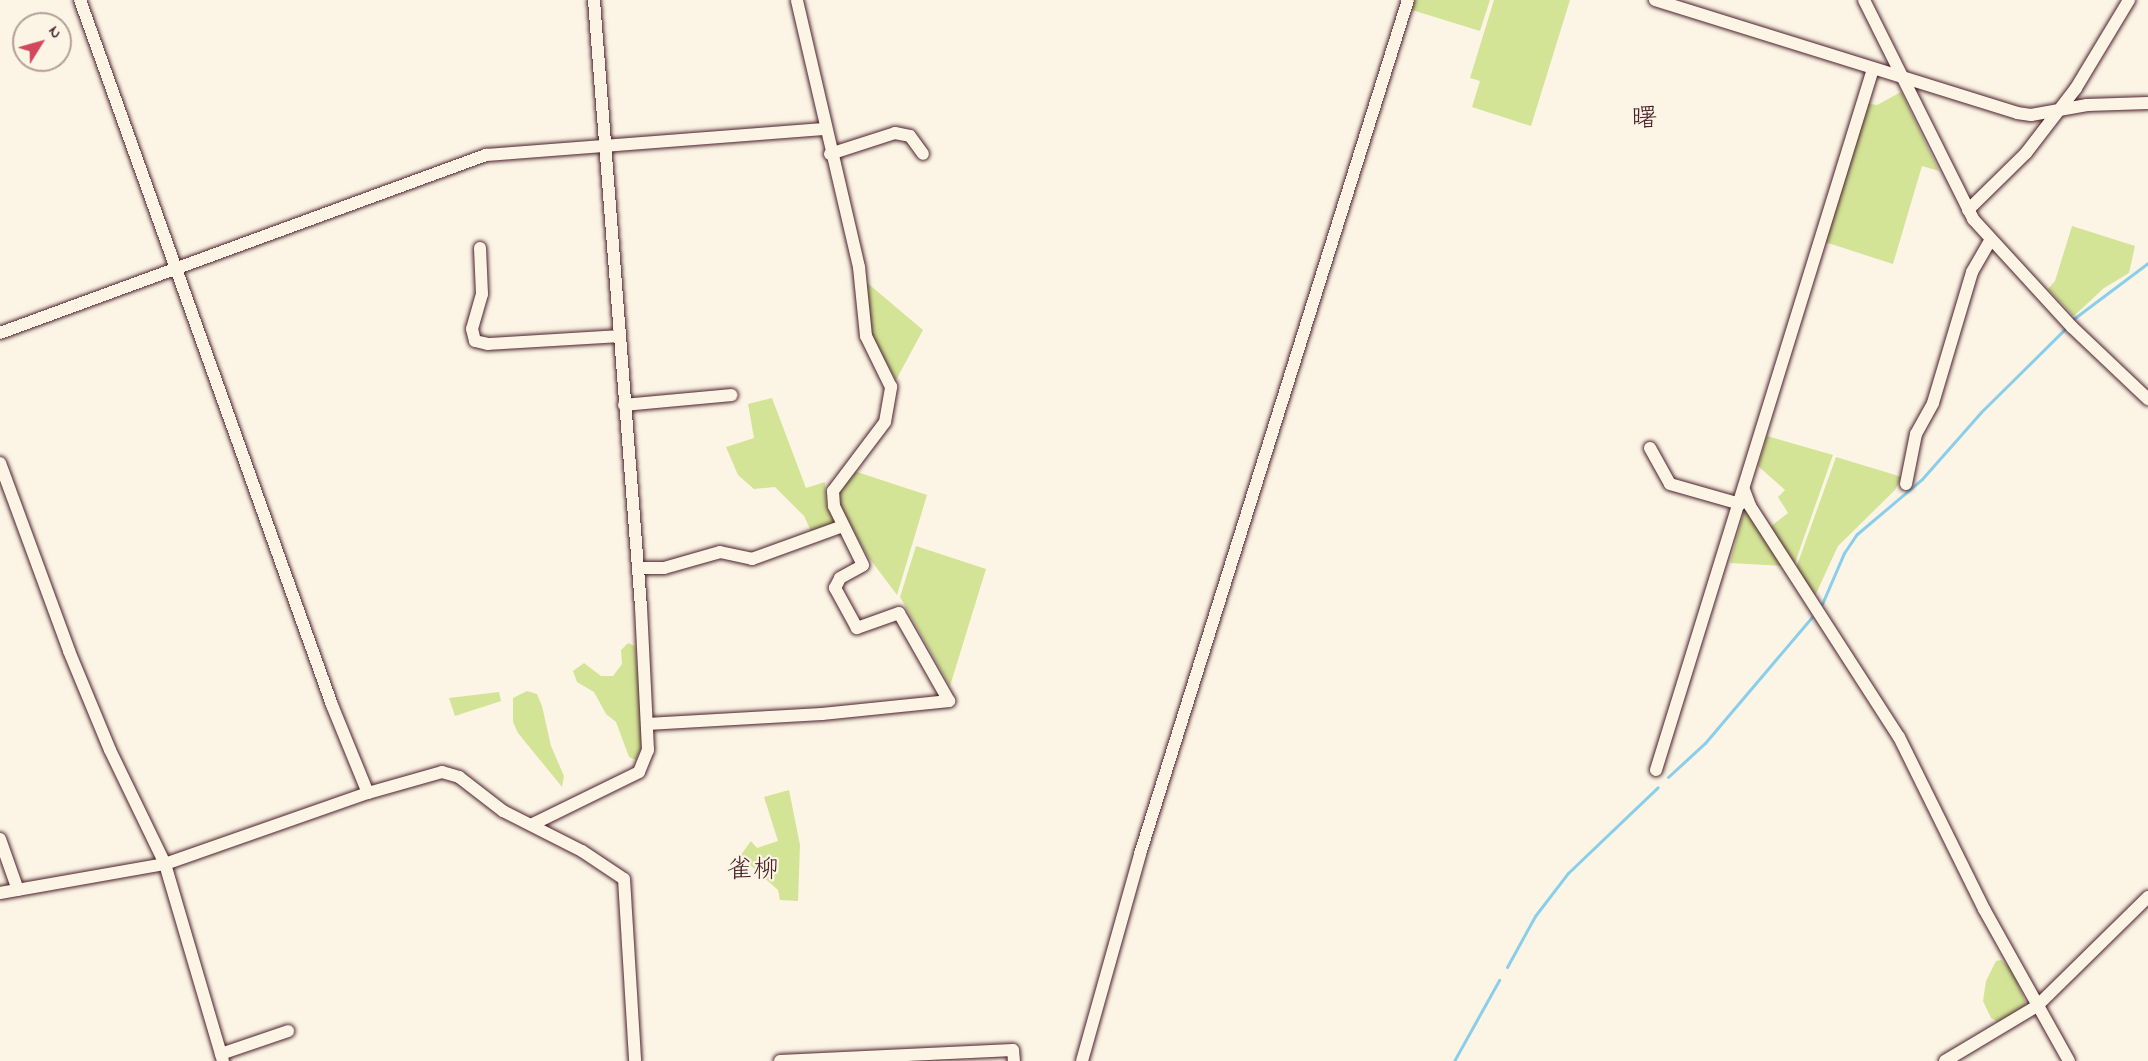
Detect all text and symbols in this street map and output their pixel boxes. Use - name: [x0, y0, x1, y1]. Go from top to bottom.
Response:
- north arrow: [12, 12, 72, 72]
- text: N: [42, 21, 68, 44]
- district label: 曙: [1631, 105, 1657, 137]
- district label: 雀柳: [727, 856, 779, 888]

